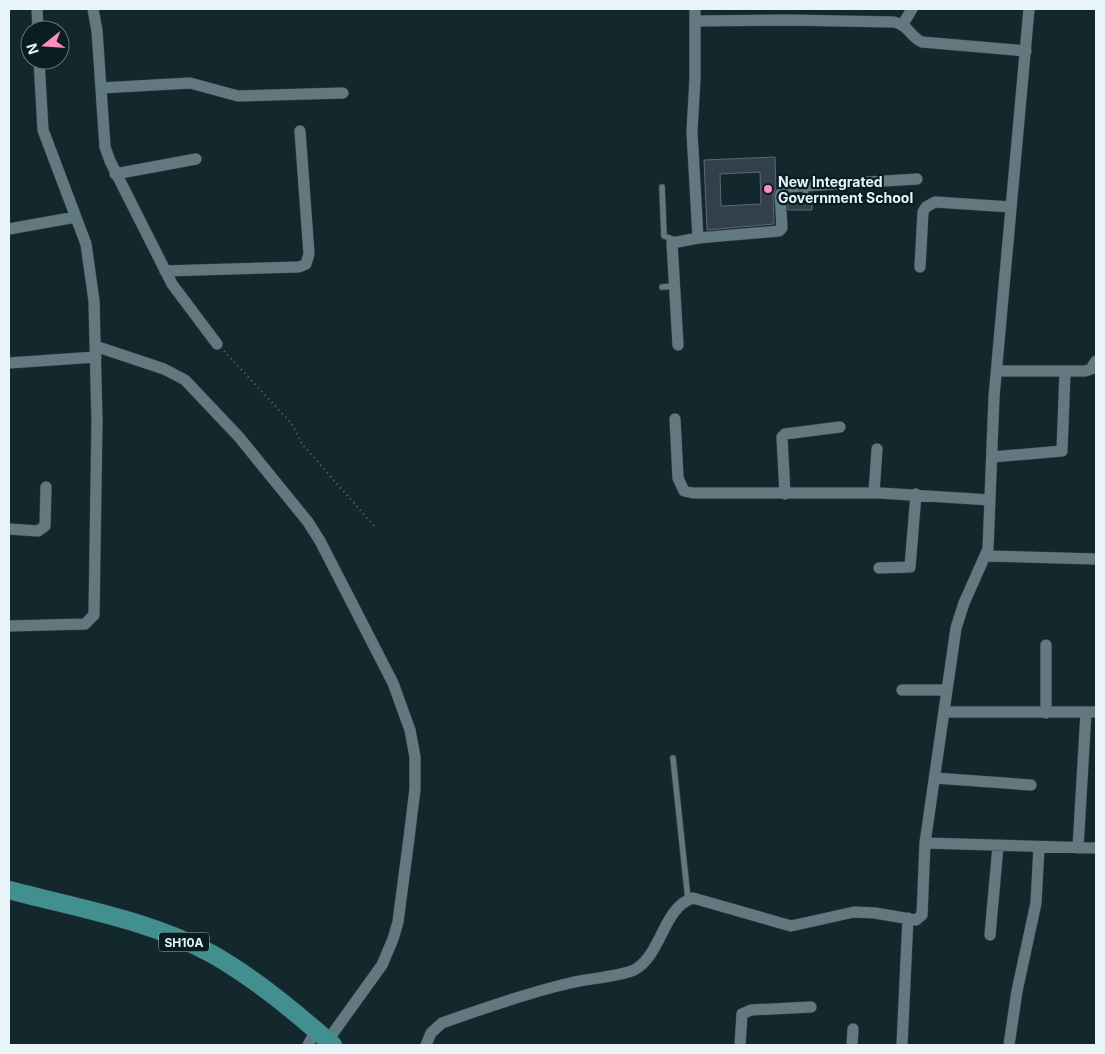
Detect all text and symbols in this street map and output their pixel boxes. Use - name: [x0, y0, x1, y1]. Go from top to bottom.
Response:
- north arrow: [20, 20, 70, 70]
- text: N: [22, 41, 42, 57]
- place label: New Integrated Government School: [778, 173, 913, 206]
- marker: New Integrated Government School: [762, 183, 774, 195]
- road number: SH10A: [159, 932, 209, 952]

